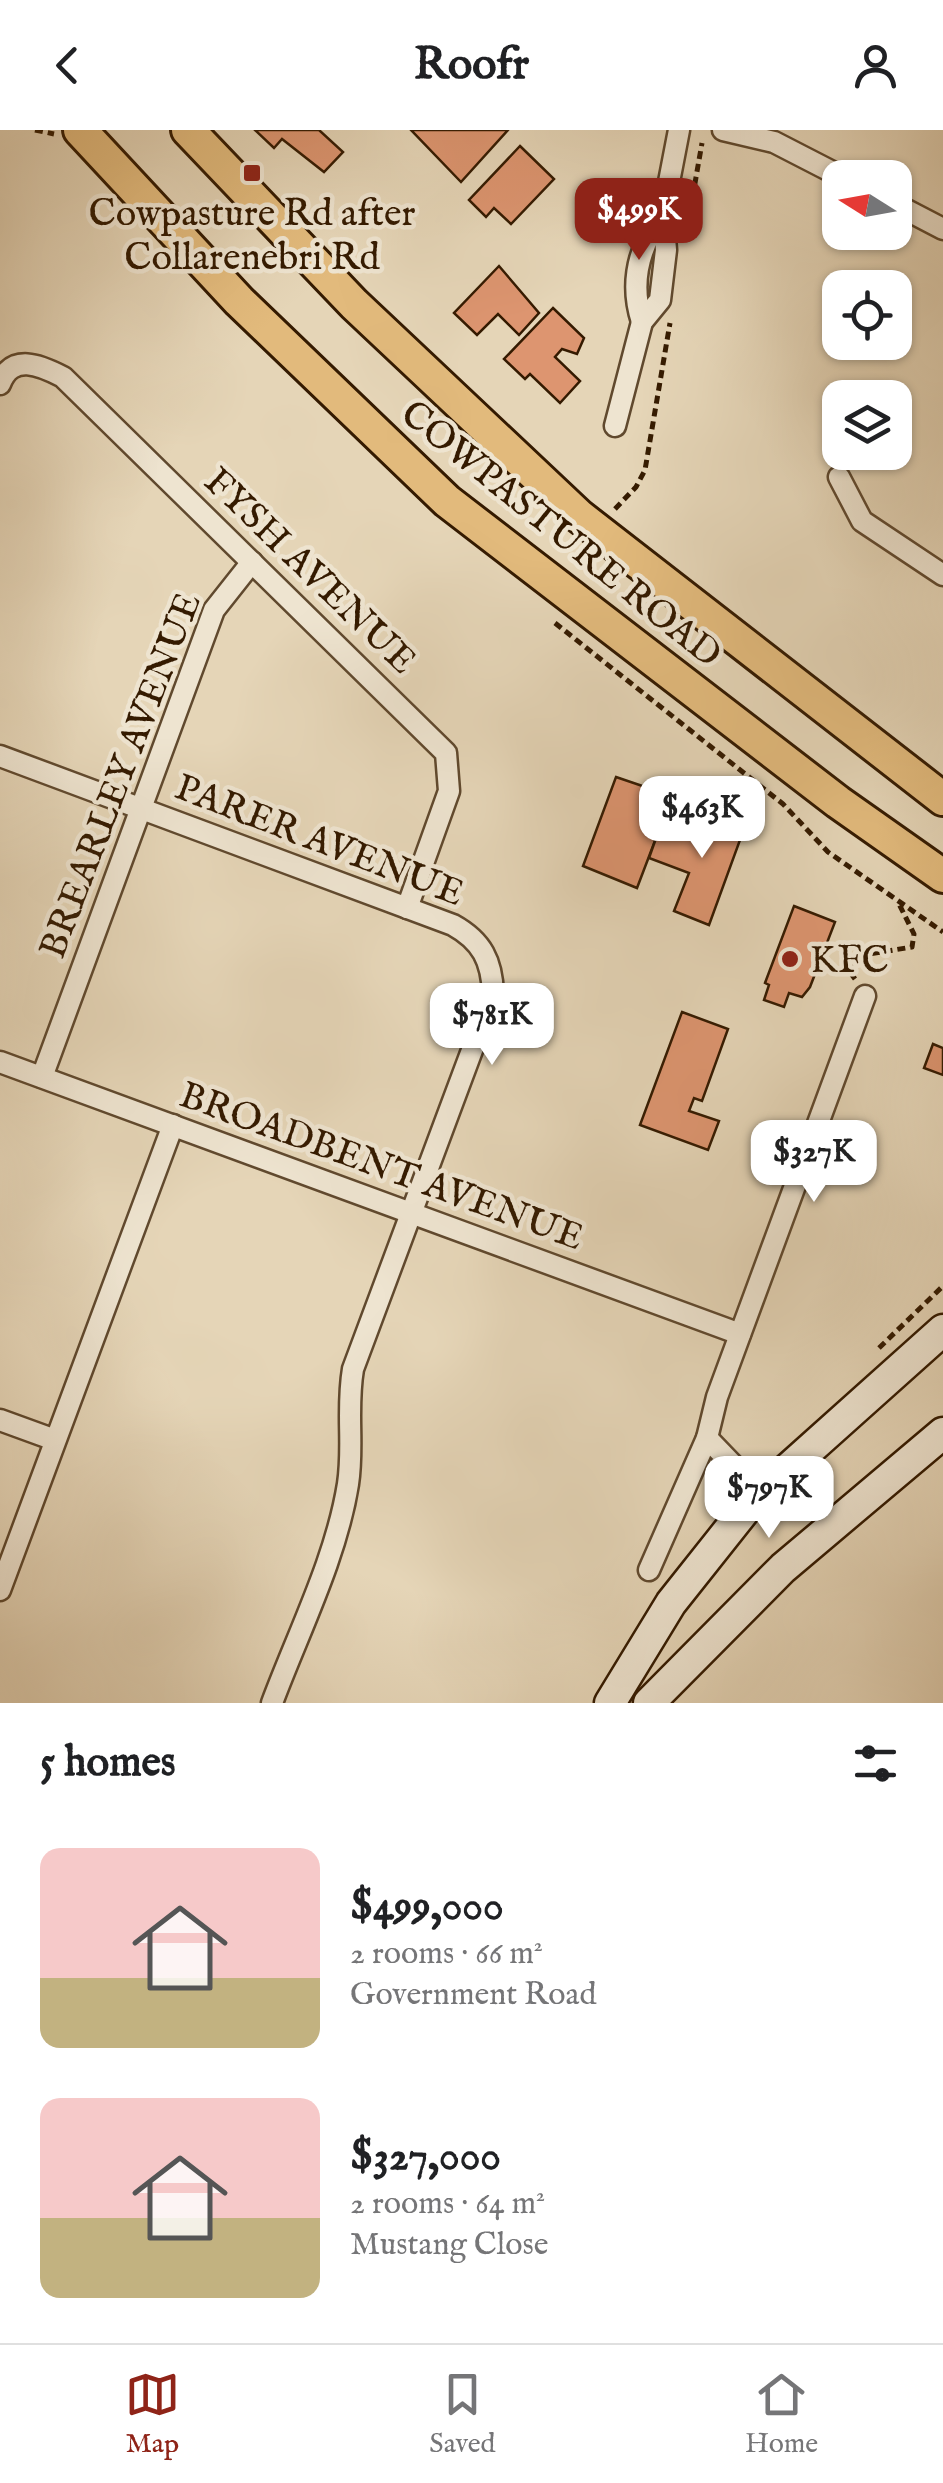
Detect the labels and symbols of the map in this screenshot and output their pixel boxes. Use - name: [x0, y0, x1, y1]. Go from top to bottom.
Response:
- north arrow: [822, 160, 912, 250]
- marker: Cowpasture Rd after Collarenebri Rd: [241, 162, 263, 184]
- pin: $499K: [569, 178, 709, 263]
- place label: Cowpasture Rd after Collarenebri Rd: [89, 191, 416, 283]
- street label: COWPASTURE ROAD: [390, 391, 730, 680]
- street label: FYSH AVENUE: [193, 459, 425, 686]
- street label: BREARLEY AVENUE: [30, 586, 214, 966]
- street label: PARER AVENUE: [168, 765, 470, 919]
- pin: $463K: [632, 776, 772, 861]
- place label: KFC: [810, 938, 889, 986]
- marker: KFC: [779, 948, 801, 970]
- pin: $781K: [422, 983, 562, 1068]
- street label: BROADBENT AVENUE: [173, 1072, 589, 1263]
- pin: $327K: [744, 1120, 884, 1205]
- pin: $797K: [699, 1456, 839, 1541]

